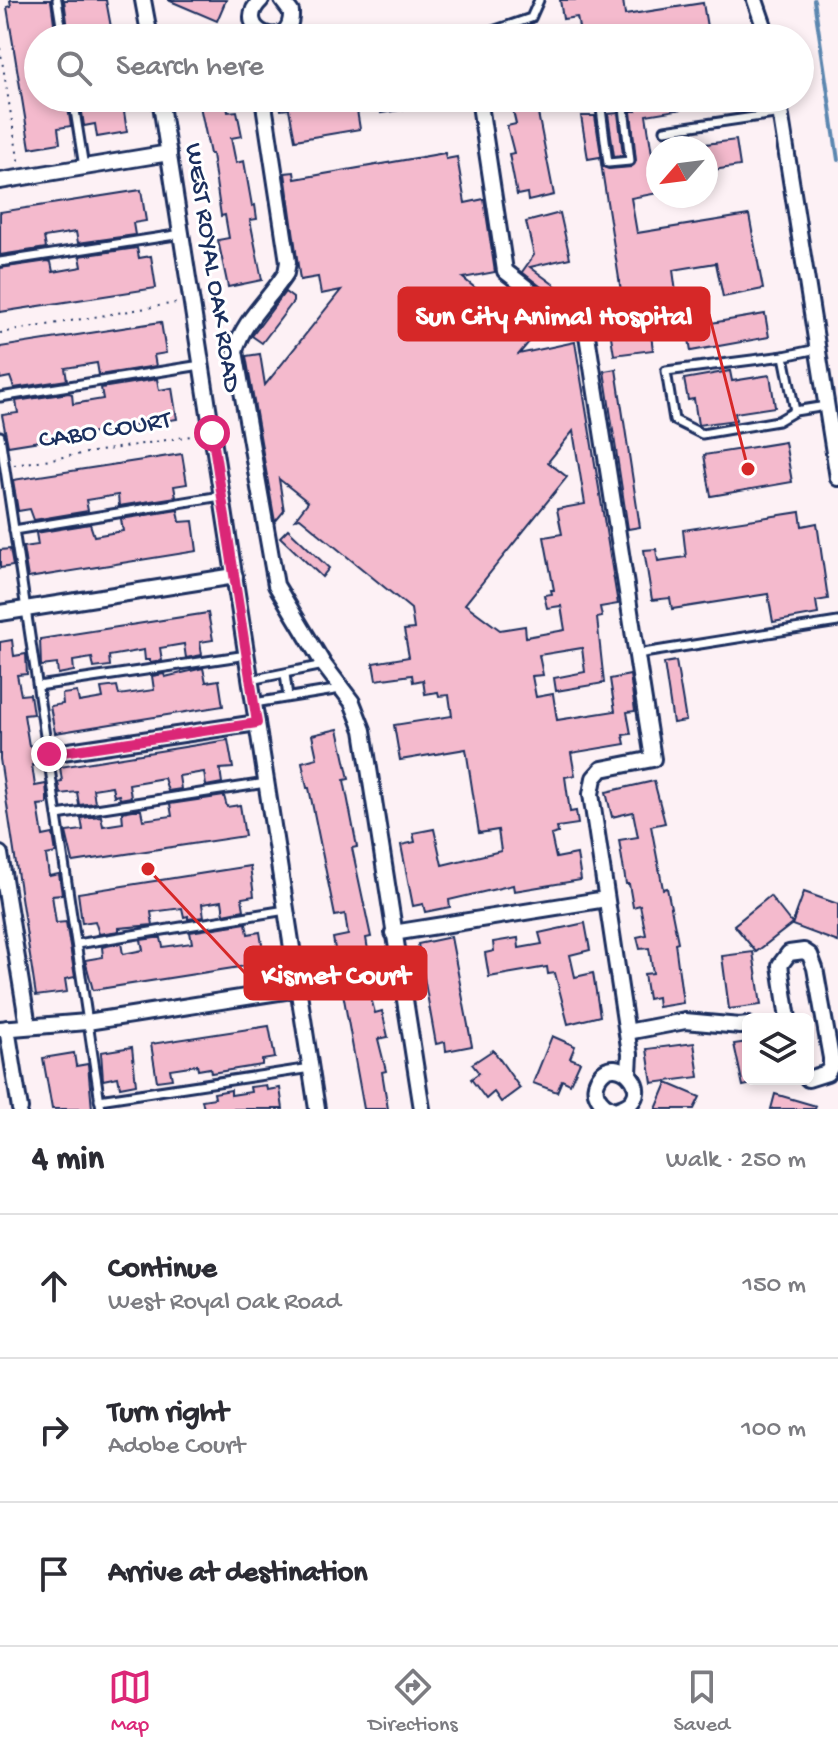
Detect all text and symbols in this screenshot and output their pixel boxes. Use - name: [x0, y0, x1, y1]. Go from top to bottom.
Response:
- search box: [24, 24, 814, 112]
- icon: search: [52, 46, 96, 90]
- text: Search here: [116, 51, 264, 86]
- north arrow: [646, 136, 718, 208]
- street label: WEST ROYAL OAK ROAD: [176, 141, 246, 395]
- callout: Sun City Animal Hospital: [399, 288, 709, 340]
- text: Sun City Animal Hospital: [415, 302, 693, 335]
- street label: CABO COURT: [37, 406, 174, 458]
- route start: [194, 415, 230, 451]
- route end: [31, 736, 67, 772]
- callout: Kismet Court: [245, 947, 426, 999]
- text: Kismet Court: [261, 961, 413, 994]
- map controls: [742, 1013, 814, 1085]
- button: layers: [742, 1013, 814, 1085]
- text: 4 min: [32, 1141, 104, 1181]
- text: Walk · 250 m: [666, 1146, 806, 1177]
- text: Continue: [108, 1253, 217, 1288]
- icon: ahead: [32, 1264, 76, 1308]
- text: 150 m: [742, 1271, 806, 1302]
- text: West Royal Oak Road: [108, 1288, 341, 1319]
- text: Turn right: [108, 1397, 228, 1432]
- icon: right: [32, 1408, 76, 1452]
- text: 100 m: [741, 1415, 806, 1446]
- text: Adobe Court: [108, 1432, 245, 1463]
- icon: arrive: [32, 1552, 76, 1596]
- text: Arrive at destination: [108, 1557, 368, 1592]
- tab: Map: [108, 1665, 152, 1739]
- tab: Directions: [368, 1665, 458, 1739]
- tab: Saved: [674, 1665, 730, 1739]

